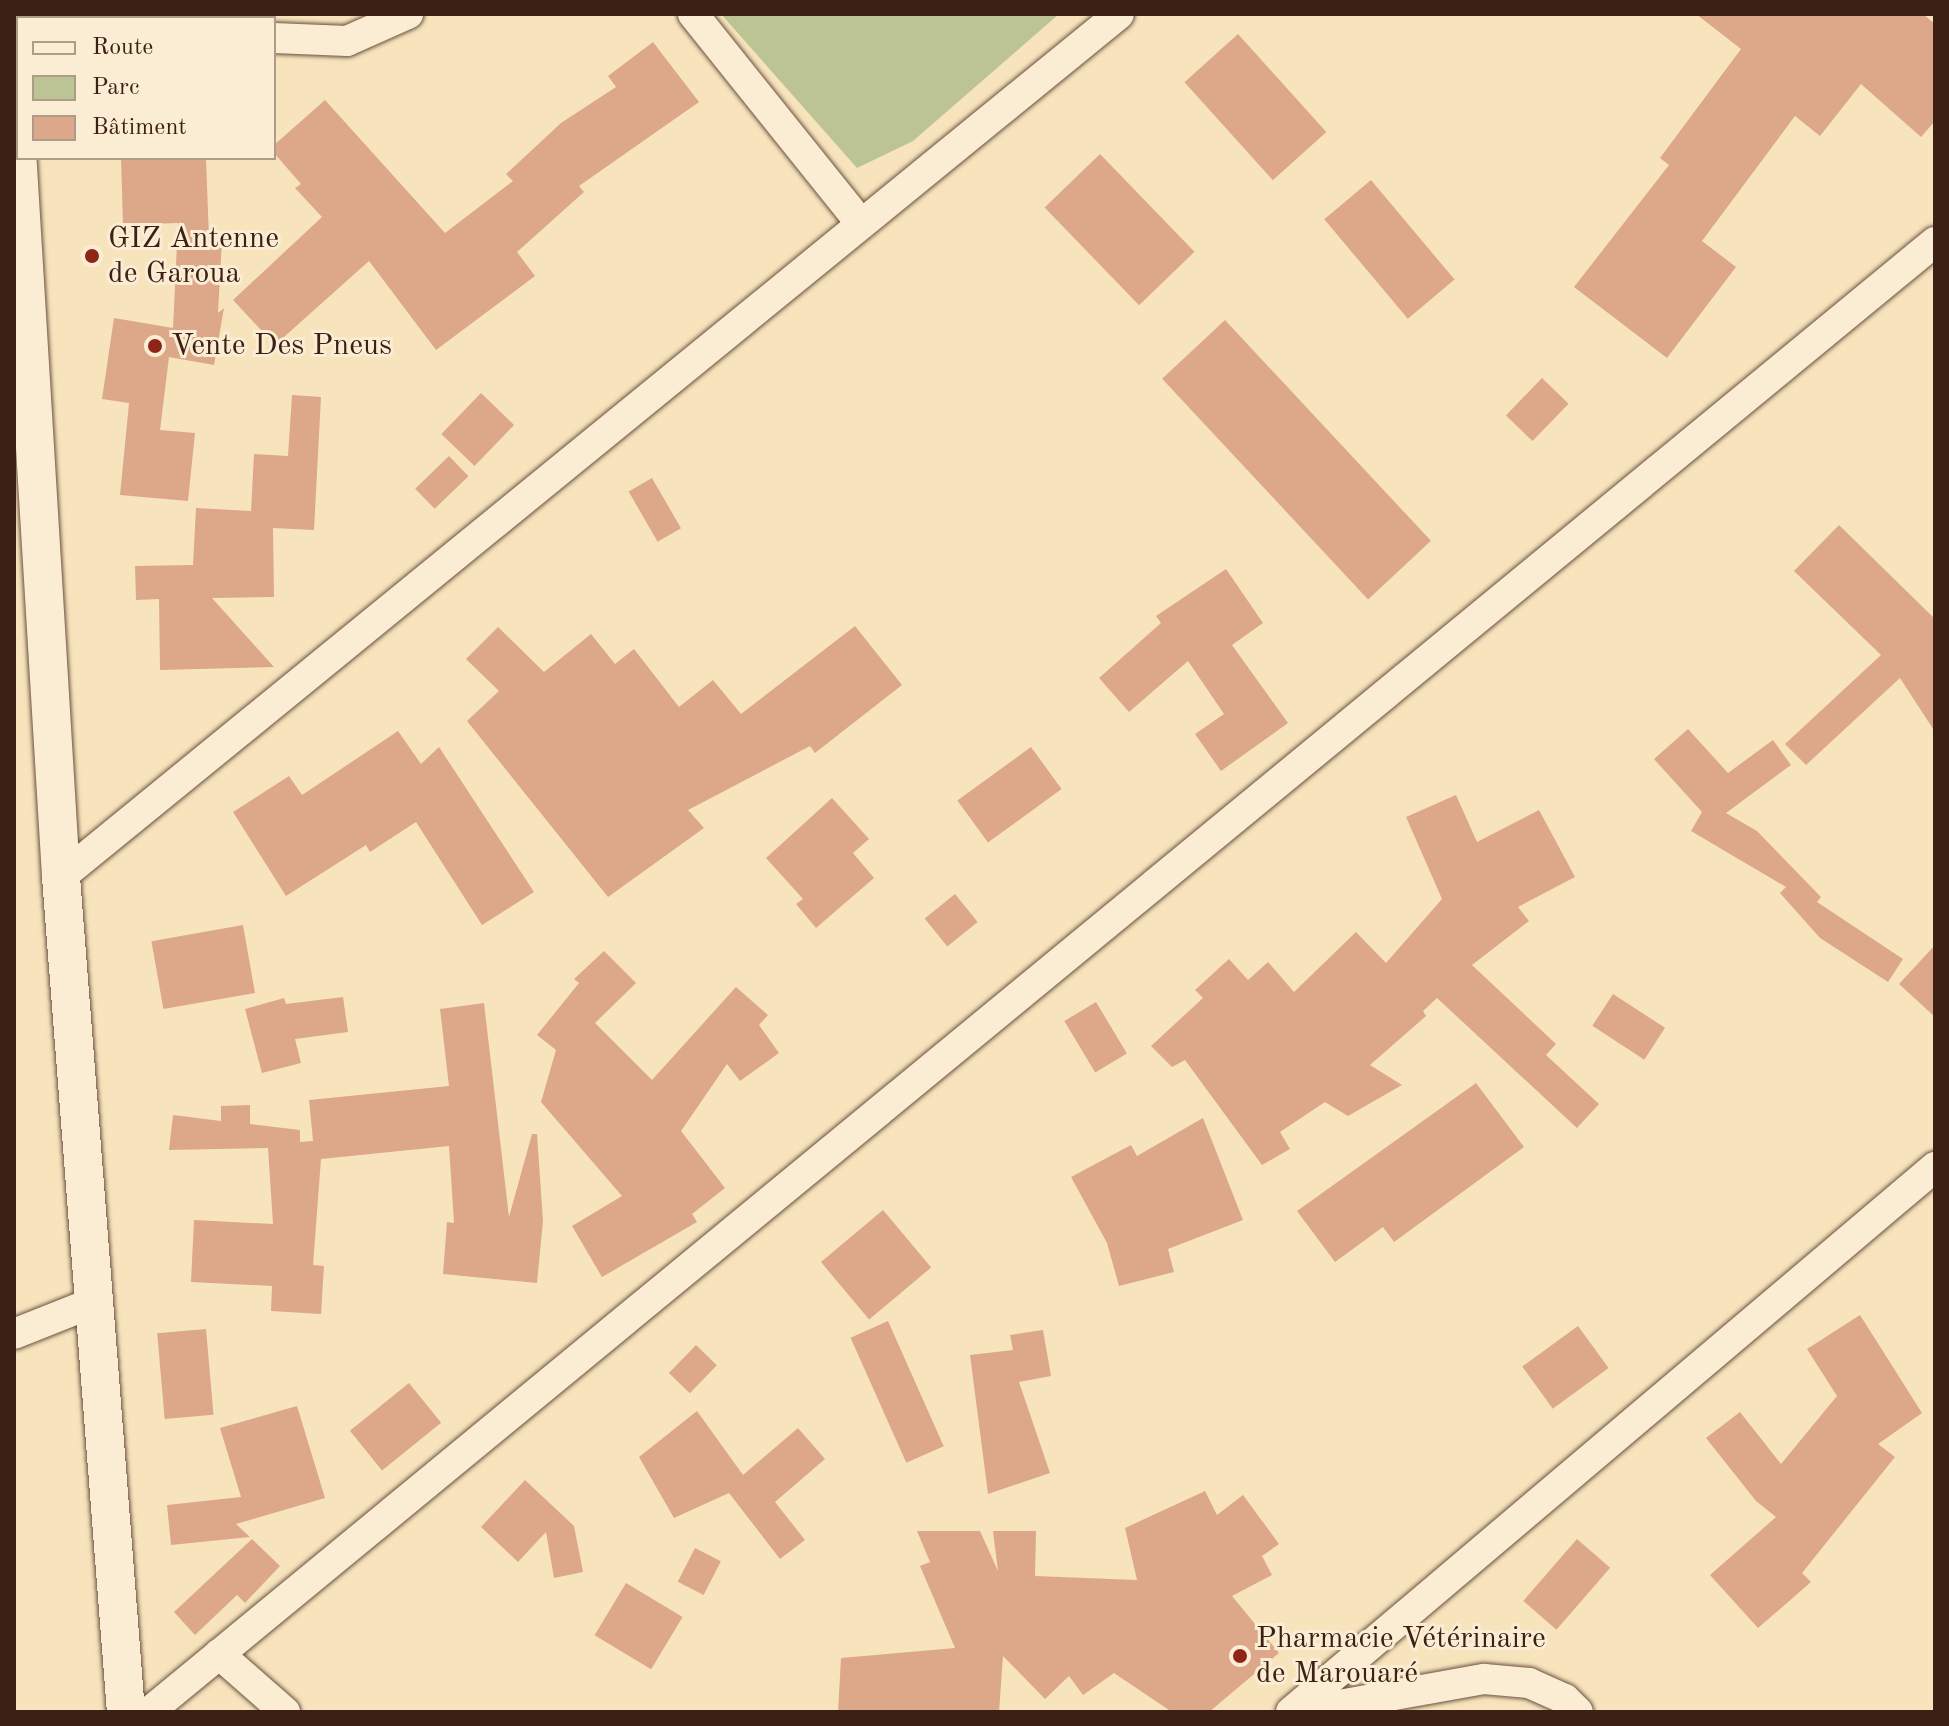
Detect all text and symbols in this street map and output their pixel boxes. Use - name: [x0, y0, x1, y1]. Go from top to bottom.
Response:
- legend: [16, 16, 276, 160]
- text: Route: [92, 36, 153, 60]
- text: Parc: [92, 76, 139, 100]
- text: Bâtiment: [92, 116, 187, 140]
- place label: GIZ Antenne de Garoua: [108, 221, 279, 292]
- marker: GIZ Antenne de Garoua: [83, 247, 101, 265]
- place label: Vente Des Pneus: [171, 328, 392, 364]
- marker: Vente Des Pneus: [146, 337, 164, 355]
- place label: Pharmacie Vétérinaire de Marouaré: [1256, 1621, 1546, 1692]
- marker: Pharmacie Vétérinaire de Marouaré: [1231, 1647, 1249, 1665]

